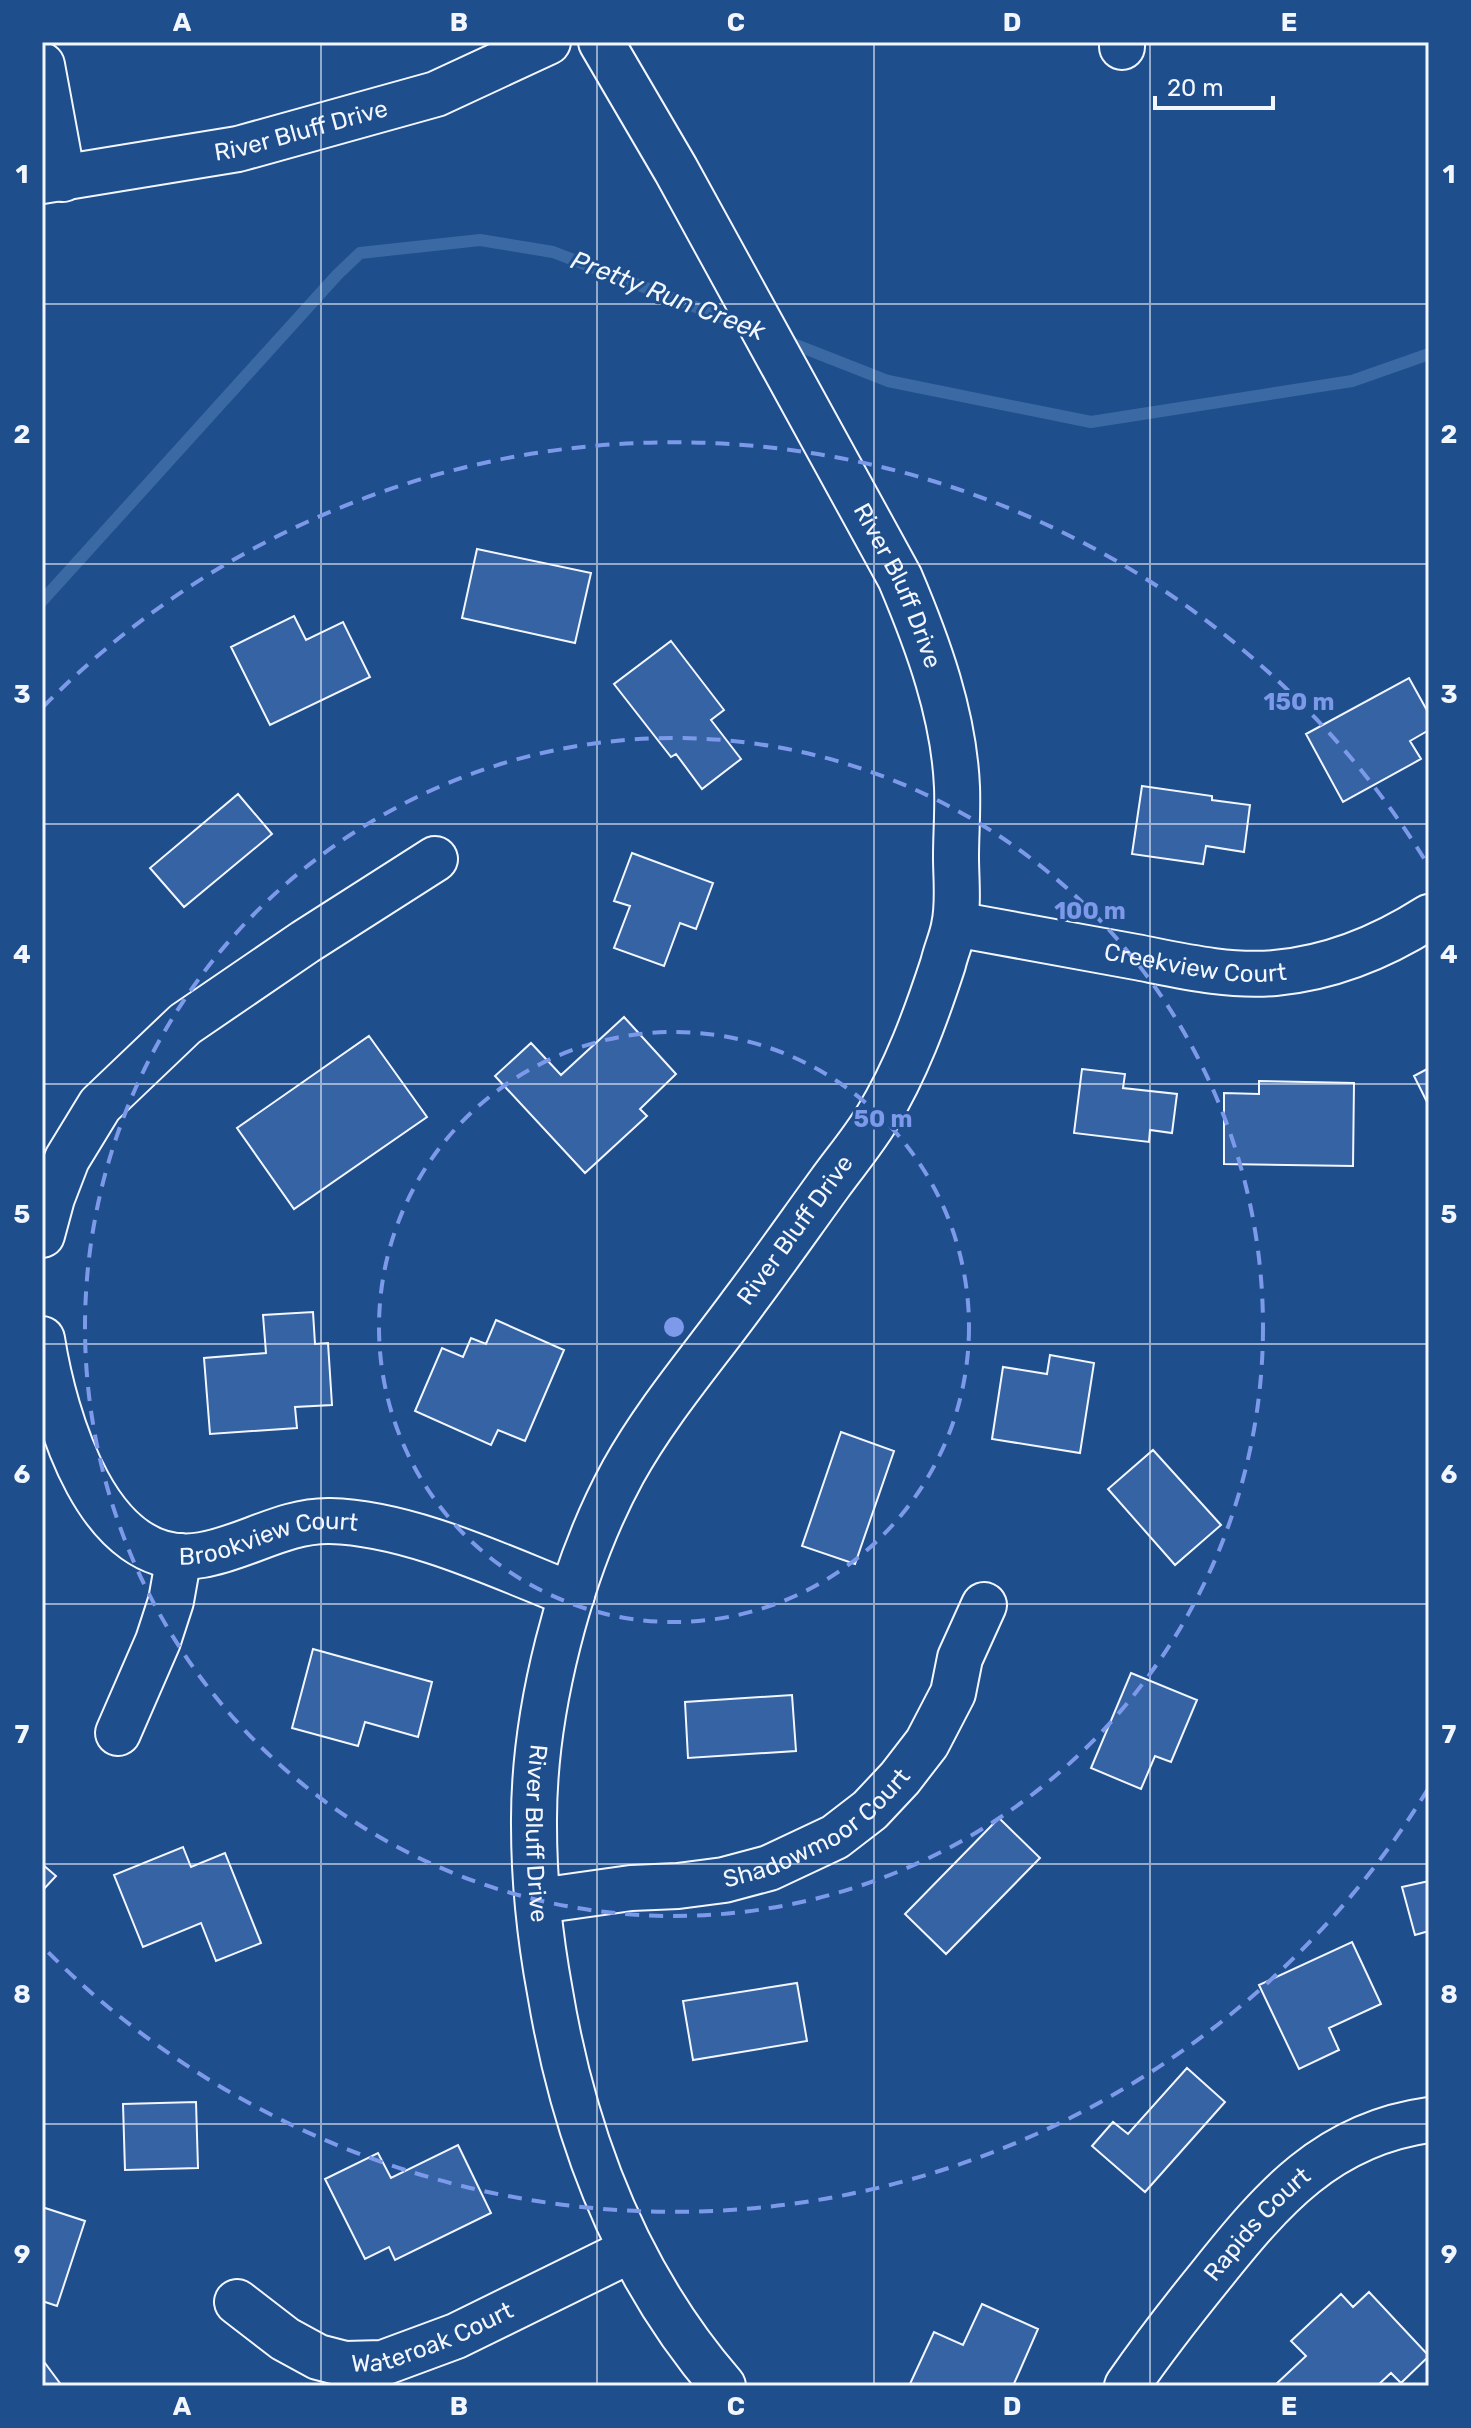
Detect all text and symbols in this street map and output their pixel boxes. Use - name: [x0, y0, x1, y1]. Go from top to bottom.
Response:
- text: A: [173, 7, 192, 38]
- text: B: [450, 7, 468, 38]
- text: C: [727, 7, 745, 38]
- text: D: [1003, 7, 1021, 38]
- text: E: [1281, 7, 1297, 38]
- scale bar: [1155, 60, 1273, 110]
- text: 20 m: [1167, 74, 1224, 102]
- street label: River Bluff Drive: [212, 94, 391, 167]
- text: 1: [16, 159, 28, 190]
- text: 1: [1443, 159, 1455, 190]
- water label: Pretty Run Creek: [567, 245, 770, 347]
- text: 2: [14, 419, 30, 450]
- text: 2: [1441, 419, 1457, 450]
- street label: River Bluff Drive: [848, 498, 947, 672]
- text: 3: [13, 679, 31, 710]
- text: 3: [1440, 679, 1458, 710]
- text: 150 m: [1264, 688, 1334, 716]
- text: 100 m: [1054, 897, 1126, 925]
- street label: Creekview Court: [1102, 938, 1288, 988]
- text: 4: [13, 939, 31, 970]
- text: 4: [1440, 939, 1458, 970]
- text: 50 m: [854, 1105, 912, 1133]
- street label: River Bluff Drive: [731, 1150, 859, 1310]
- text: 5: [14, 1199, 30, 1230]
- text: 5: [1441, 1199, 1457, 1230]
- centre of rings: [660, 1313, 688, 1341]
- text: 6: [14, 1459, 31, 1490]
- text: 6: [1441, 1459, 1458, 1490]
- street label: Brookview Court: [179, 1507, 360, 1571]
- text: 7: [15, 1719, 30, 1750]
- text: 7: [1442, 1719, 1457, 1750]
- street label: River Bluff Drive: [520, 1743, 554, 1924]
- street label: Shadowmoor Court: [720, 1763, 916, 1894]
- text: 8: [13, 1979, 31, 2010]
- text: 8: [1440, 1979, 1458, 2010]
- street label: Rapids Court: [1198, 2161, 1316, 2286]
- text: 9: [14, 2239, 30, 2270]
- text: 9: [1441, 2239, 1457, 2270]
- street label: Wateroak Court: [351, 2296, 518, 2378]
- text: A: [173, 2391, 192, 2422]
- text: B: [450, 2391, 468, 2422]
- text: C: [727, 2391, 745, 2422]
- text: D: [1003, 2391, 1021, 2422]
- text: E: [1281, 2391, 1297, 2422]

